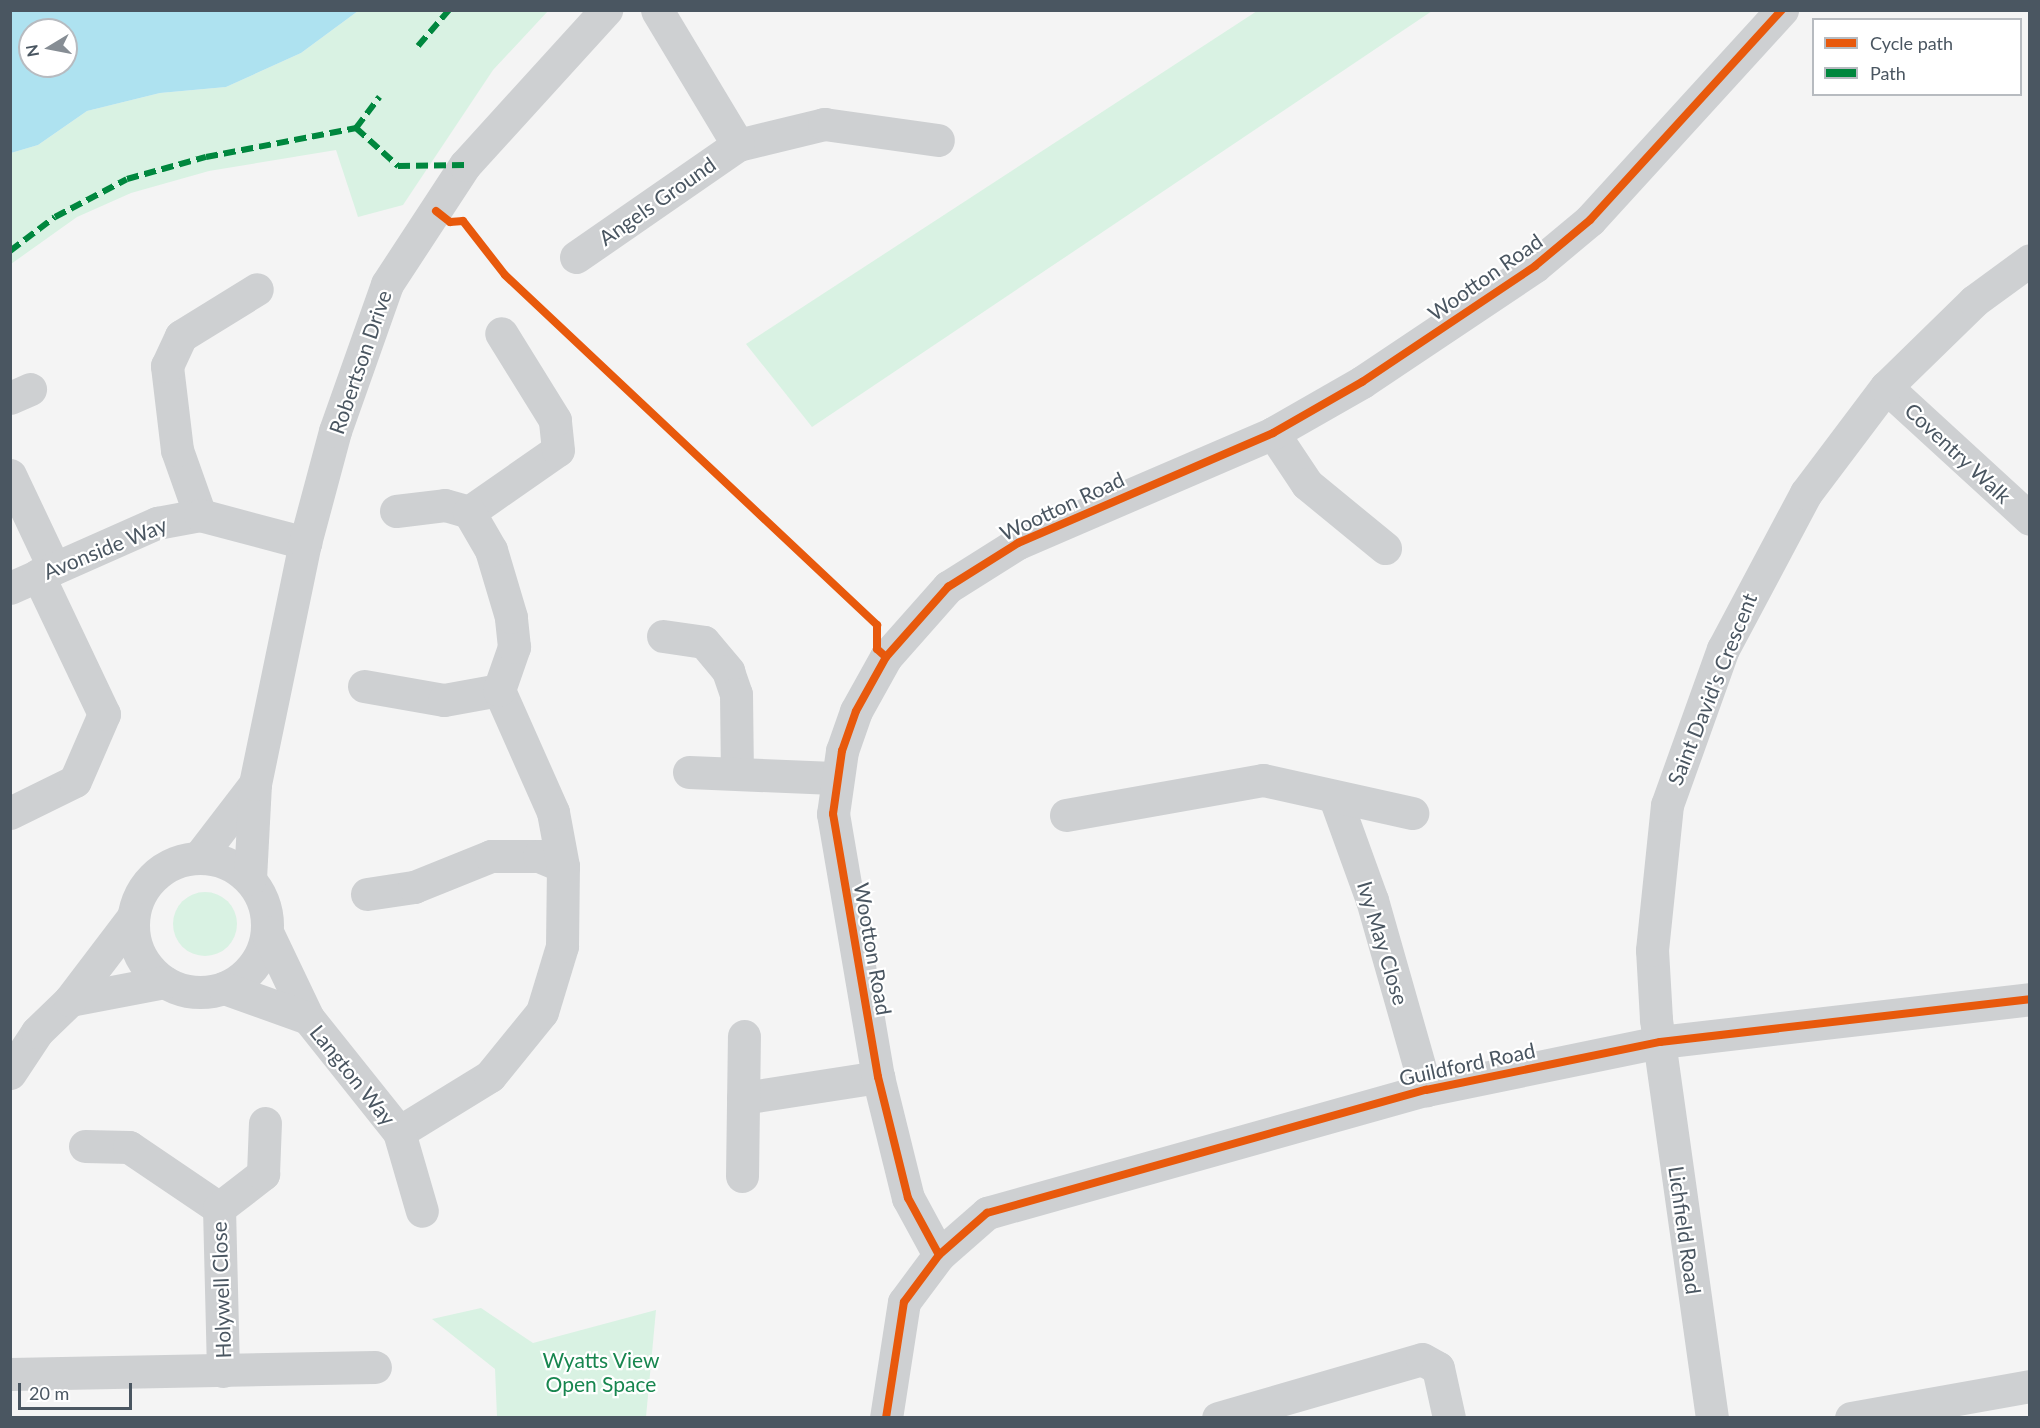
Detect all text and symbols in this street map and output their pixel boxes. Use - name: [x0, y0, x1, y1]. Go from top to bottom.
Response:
- north arrow: [18, 18, 78, 78]
- legend: [1812, 18, 2022, 96]
- text: Cycle path: [1870, 32, 1953, 54]
- text: N: [21, 43, 42, 59]
- text: Path: [1870, 62, 1906, 84]
- street label: Angels Ground: [594, 151, 720, 251]
- street label: Wootton Road: [1423, 228, 1547, 326]
- street label: Robertson Drive: [324, 287, 396, 437]
- street label: Coventry Walk: [1899, 397, 2017, 509]
- street label: Wootton Road: [996, 466, 1128, 546]
- street label: Avonside Way: [39, 512, 171, 584]
- street label: Saint David's Crescent: [1662, 589, 1762, 789]
- street label: Ivy May Close: [1352, 877, 1414, 1009]
- street label: Wootton Road: [849, 881, 897, 1017]
- street label: Langton Way: [305, 1020, 401, 1130]
- street label: Guildford Road: [1397, 1037, 1537, 1091]
- street label: Lichfield Road: [1664, 1164, 1706, 1296]
- street label: Holywell Close: [206, 1221, 236, 1359]
- park label: Wyatts View Open Space: [542, 1347, 660, 1397]
- scale bar: [21, 1371, 135, 1409]
- text: 20 m: [29, 1382, 69, 1404]

